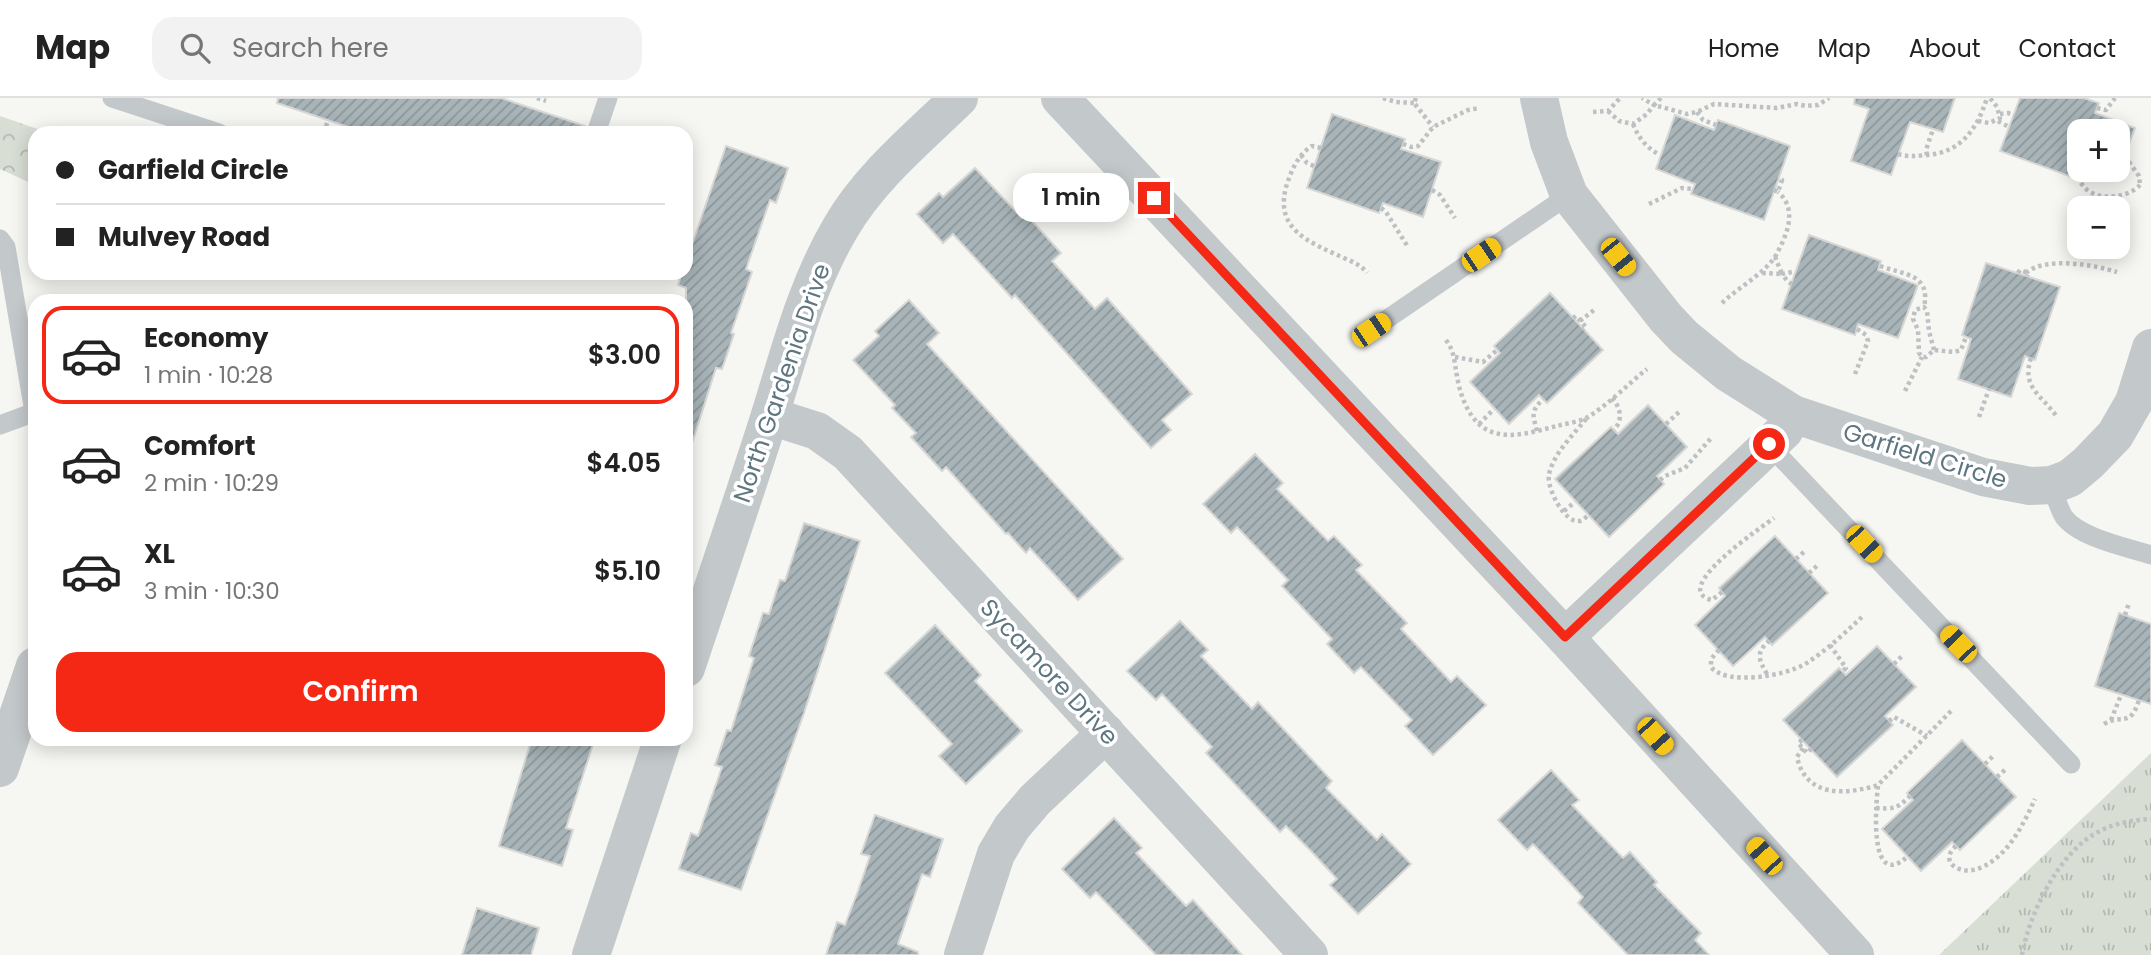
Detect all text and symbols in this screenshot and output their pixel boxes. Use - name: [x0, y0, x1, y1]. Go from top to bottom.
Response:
- search box: [152, 17, 642, 80]
- text: Map: [35, 24, 110, 71]
- icon: search: [176, 29, 214, 67]
- text: Search here: [232, 30, 389, 66]
- text: Home: [1708, 32, 1780, 65]
- text: Map: [1818, 32, 1871, 65]
- text: About: [1909, 32, 1980, 65]
- text: Contact: [2018, 32, 2116, 65]
- map controls: [2067, 119, 2130, 259]
- button: +: [2067, 119, 2130, 182]
- text: Garfield Circle: [98, 152, 289, 188]
- callout: 1 min: [1014, 174, 1130, 222]
- text: 1 min: [1041, 181, 1101, 213]
- route end: [1138, 182, 1170, 214]
- button: −: [2067, 196, 2130, 259]
- text: Mulvey Road: [98, 219, 270, 255]
- car: [1597, 234, 1640, 280]
- car: [1458, 235, 1505, 275]
- street label: North Gardenia Drive: [725, 259, 838, 507]
- car: [1348, 310, 1395, 350]
- text: Economy: [144, 320, 268, 356]
- icon: car: [60, 324, 123, 387]
- text: $3.00: [588, 337, 661, 373]
- text: 1 min · 10:28: [144, 359, 273, 391]
- street label: Garfield Circle: [1839, 415, 2011, 496]
- text: Comfort: [144, 428, 256, 464]
- route start: [1753, 428, 1785, 460]
- icon: car: [60, 432, 123, 495]
- text: $4.05: [587, 445, 661, 481]
- text: 2 min · 10:29: [144, 467, 279, 499]
- car: [1842, 521, 1887, 567]
- text: XL: [144, 536, 175, 572]
- icon: car: [60, 540, 123, 603]
- text: $5.10: [594, 553, 661, 589]
- text: 3 min · 10:30: [144, 575, 280, 607]
- street label: Sycamore Drive: [973, 591, 1126, 752]
- car: [1936, 622, 1981, 666]
- button: Confirm: [56, 652, 665, 732]
- car: [1634, 713, 1677, 759]
- car: [1743, 833, 1786, 879]

